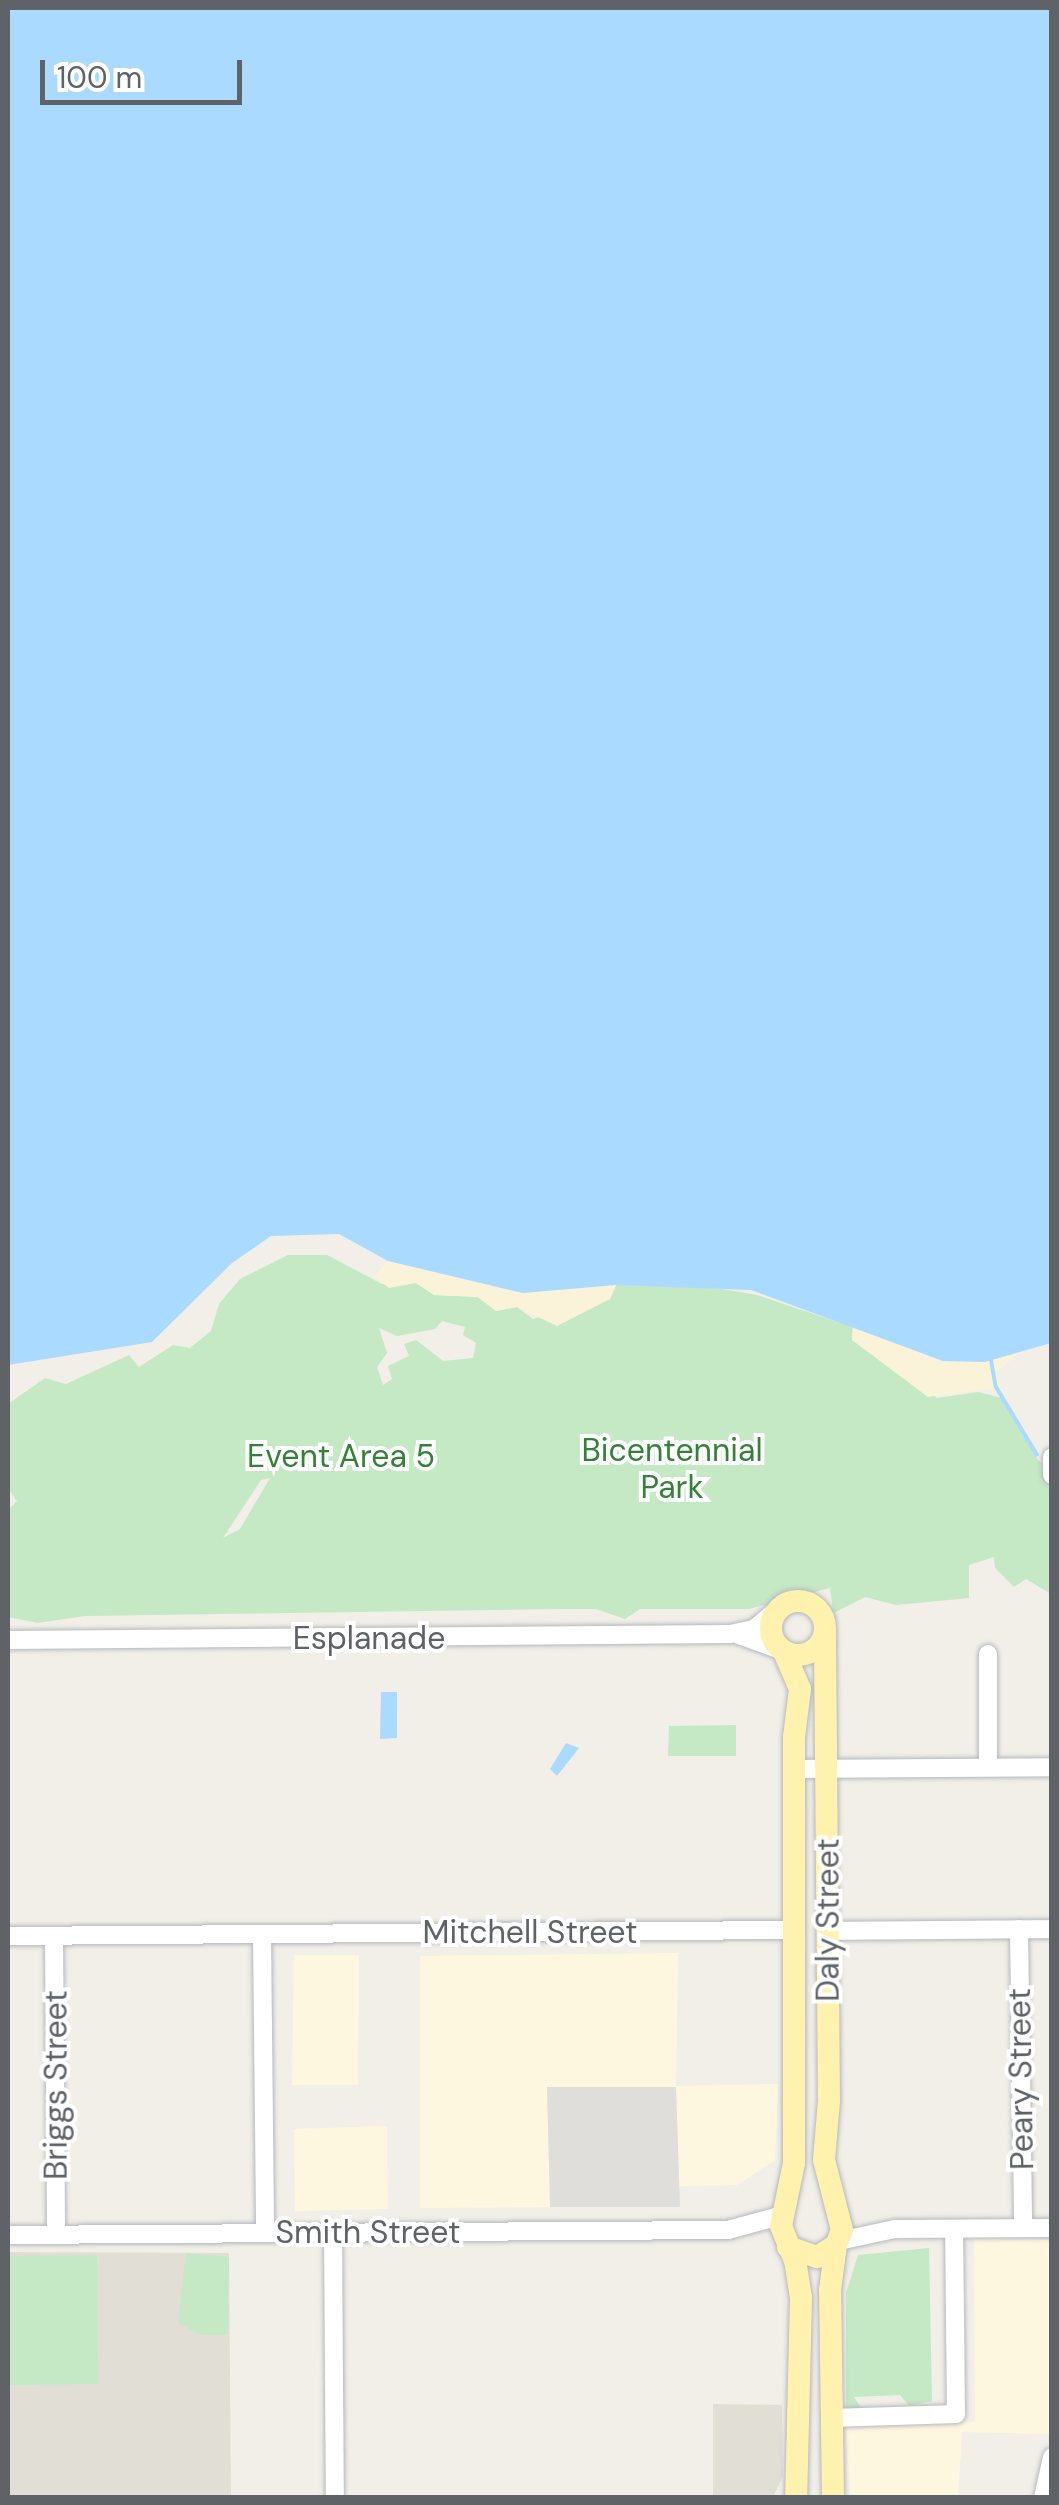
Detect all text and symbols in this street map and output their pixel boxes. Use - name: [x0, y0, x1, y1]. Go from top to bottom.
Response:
- scale bar: [45, 40, 248, 102]
- text: 100 m: [57, 58, 142, 97]
- park label: Bicentennial Park: [581, 1432, 763, 1507]
- park label: Event Area 5: [247, 1437, 435, 1475]
- street label: Esplanade: [293, 1619, 445, 1657]
- street label: Daly Street: [809, 1838, 847, 2002]
- street label: Mitchell Street: [422, 1913, 638, 1951]
- street label: Peary Street: [1000, 1988, 1042, 2170]
- street label: Briggs Street: [37, 1990, 75, 2180]
- street label: Smith Street: [276, 2213, 460, 2251]

